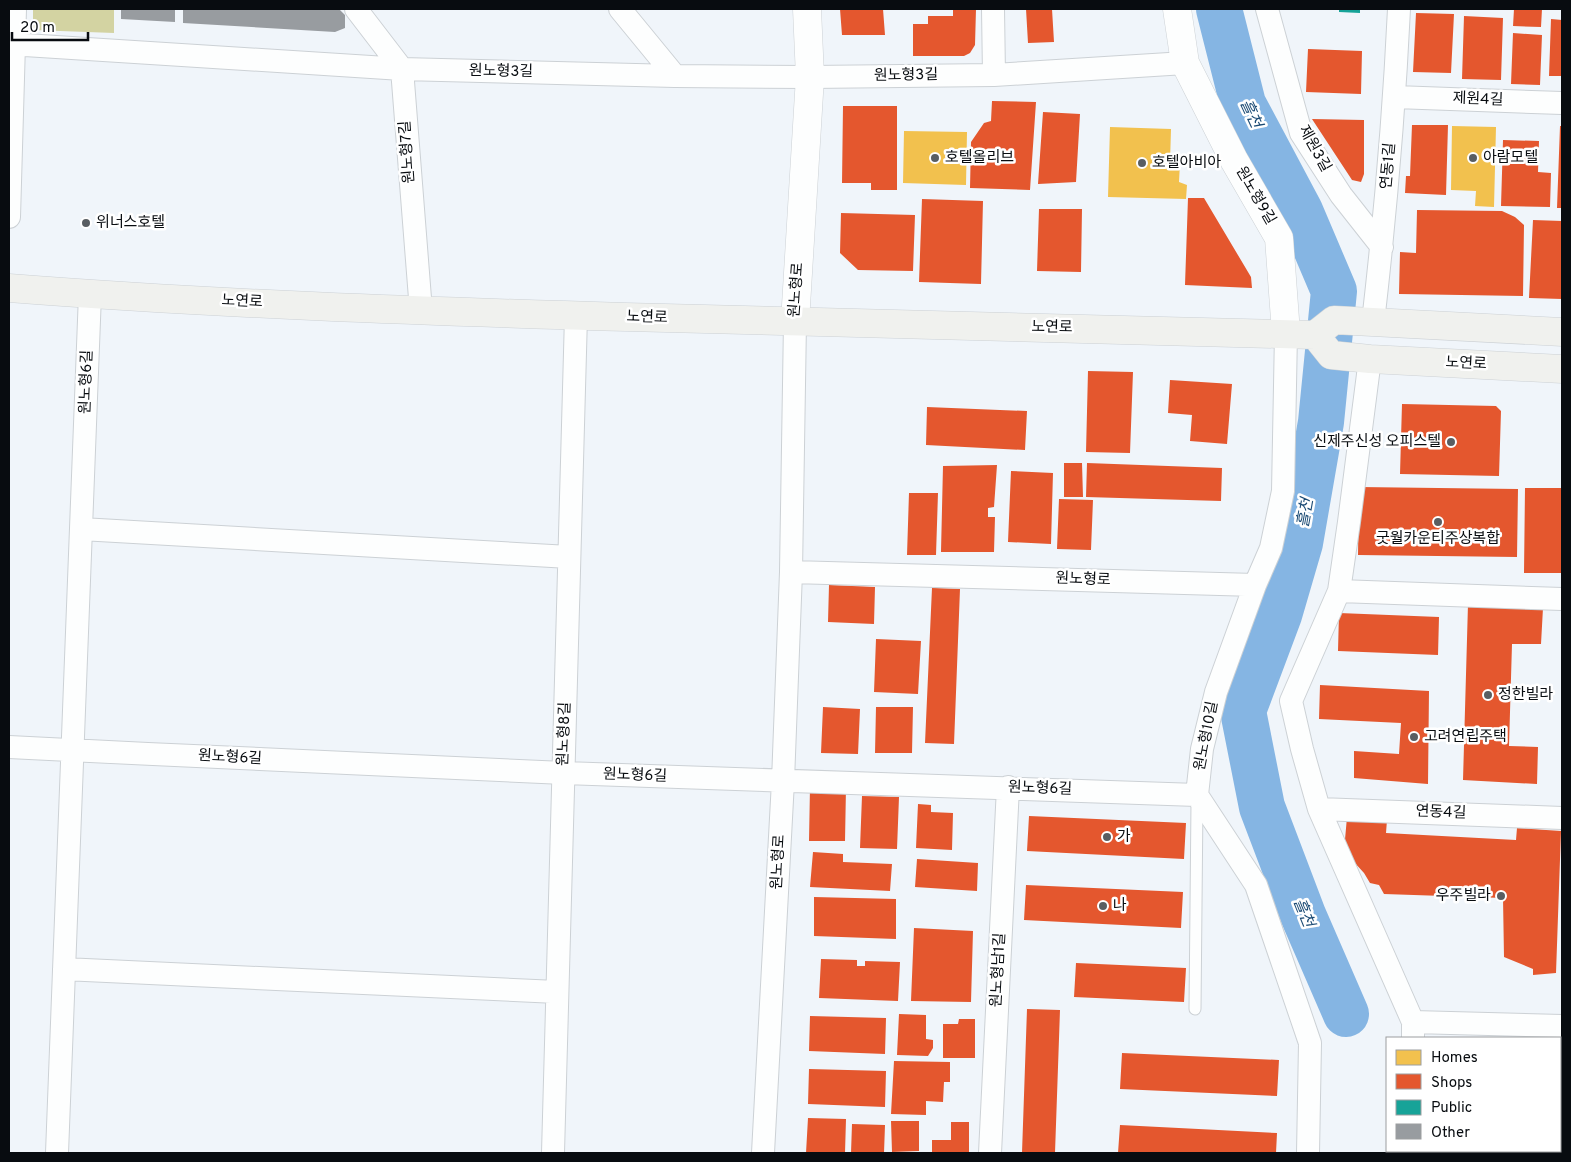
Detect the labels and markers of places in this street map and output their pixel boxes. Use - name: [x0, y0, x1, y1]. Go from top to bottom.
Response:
- place label: 호텔올리브: [945, 149, 1014, 168]
- place label: 아람모텔: [1483, 149, 1538, 168]
- marker: 호텔올리브: [929, 152, 941, 164]
- marker: 아람모텔: [1467, 152, 1479, 164]
- place label: 호텔아비아: [1152, 154, 1221, 173]
- marker: 호텔아비아: [1136, 157, 1148, 169]
- place label: 위너스호텔: [96, 214, 165, 233]
- marker: 위너스호텔: [80, 217, 92, 229]
- place label: 신제주신성 오피스텔: [1313, 433, 1441, 452]
- marker: 신제주신성 오피스텔: [1445, 436, 1457, 448]
- marker: 굿월카운티주상복합: [1432, 516, 1444, 528]
- place label: 굿월카운티주상복합: [1376, 530, 1500, 549]
- place label: 정한빌라: [1498, 686, 1553, 705]
- marker: 정한빌라: [1482, 689, 1494, 701]
- place label: 고려연립주택: [1424, 728, 1507, 747]
- marker: 고려연립주택: [1408, 731, 1420, 743]
- place label: 가: [1117, 828, 1131, 847]
- marker: 가: [1101, 831, 1113, 843]
- place label: 우주빌라: [1436, 887, 1491, 906]
- marker: 우주빌라: [1495, 890, 1507, 902]
- place label: 나: [1113, 897, 1127, 916]
- marker: 나: [1097, 900, 1109, 912]

